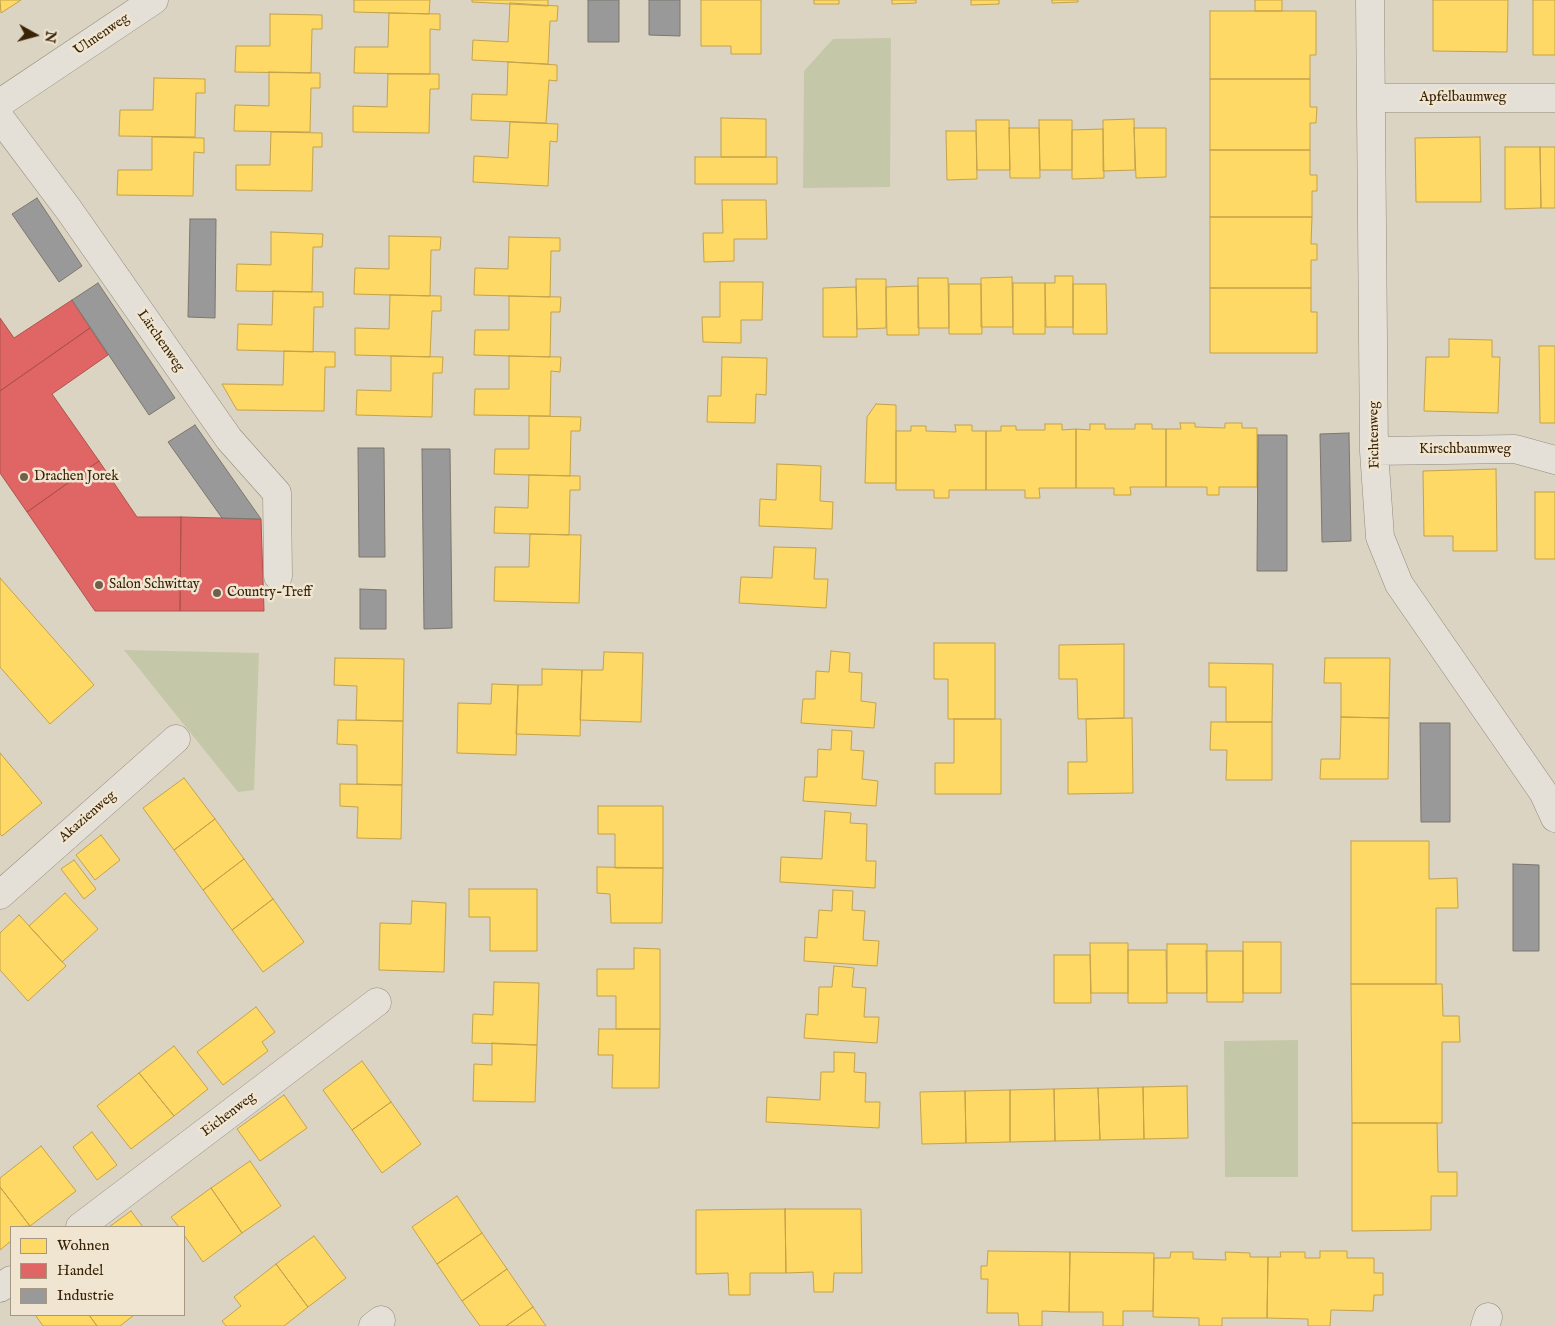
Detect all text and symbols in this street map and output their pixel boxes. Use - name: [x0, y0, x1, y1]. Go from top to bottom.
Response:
- north arrow: [10, 10, 60, 60]
- street label: Ulmenweg: [71, 10, 133, 60]
- text: N: [40, 30, 60, 44]
- street label: Apfelbaumweg: [1420, 90, 1506, 106]
- street label: Lärchenweg: [133, 307, 187, 375]
- street label: Fichtenweg: [1366, 401, 1384, 469]
- street label: Kirschbaumweg: [1419, 442, 1511, 458]
- place label: Drachen Jorek: [34, 469, 119, 485]
- marker: Drachen Jorek: [18, 471, 30, 483]
- place label: Salon Schwittay: [109, 577, 200, 593]
- marker: Salon Schwittay: [93, 579, 105, 591]
- place label: Country-Treff: [227, 585, 312, 601]
- marker: Country-Treff: [211, 587, 223, 599]
- street label: Akazienweg: [56, 788, 120, 846]
- street label: Eichenweg: [199, 1089, 259, 1141]
- legend: [10, 1226, 185, 1316]
- text: Wohnen: [57, 1236, 109, 1255]
- text: Handel: [57, 1261, 103, 1280]
- text: Industrie: [57, 1286, 114, 1305]

